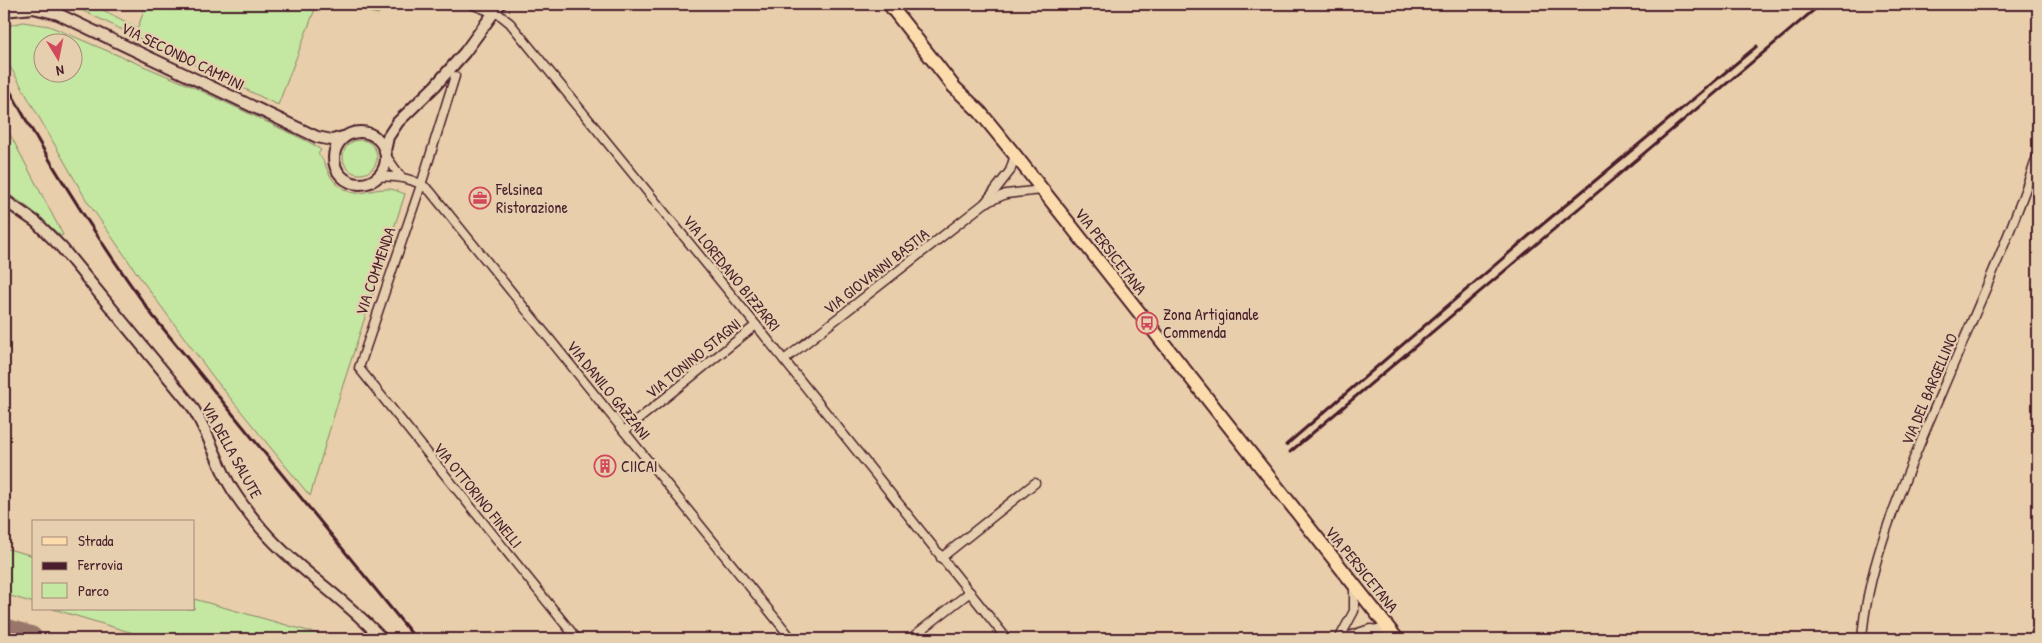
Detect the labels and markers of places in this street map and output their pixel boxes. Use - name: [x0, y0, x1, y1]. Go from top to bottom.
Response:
- place label: Felsinea Ristorazione: [495, 178, 569, 218]
- office icon: Felsinea Ristorazione: [468, 186, 492, 210]
- place label: Zona Artigianale Commenda: [1163, 303, 1260, 343]
- bus stop icon: Zona Artigianale Commenda: [1135, 311, 1159, 335]
- building icon: CIICAI: [593, 454, 617, 478]
- place label: CIICAI: [621, 455, 658, 477]

